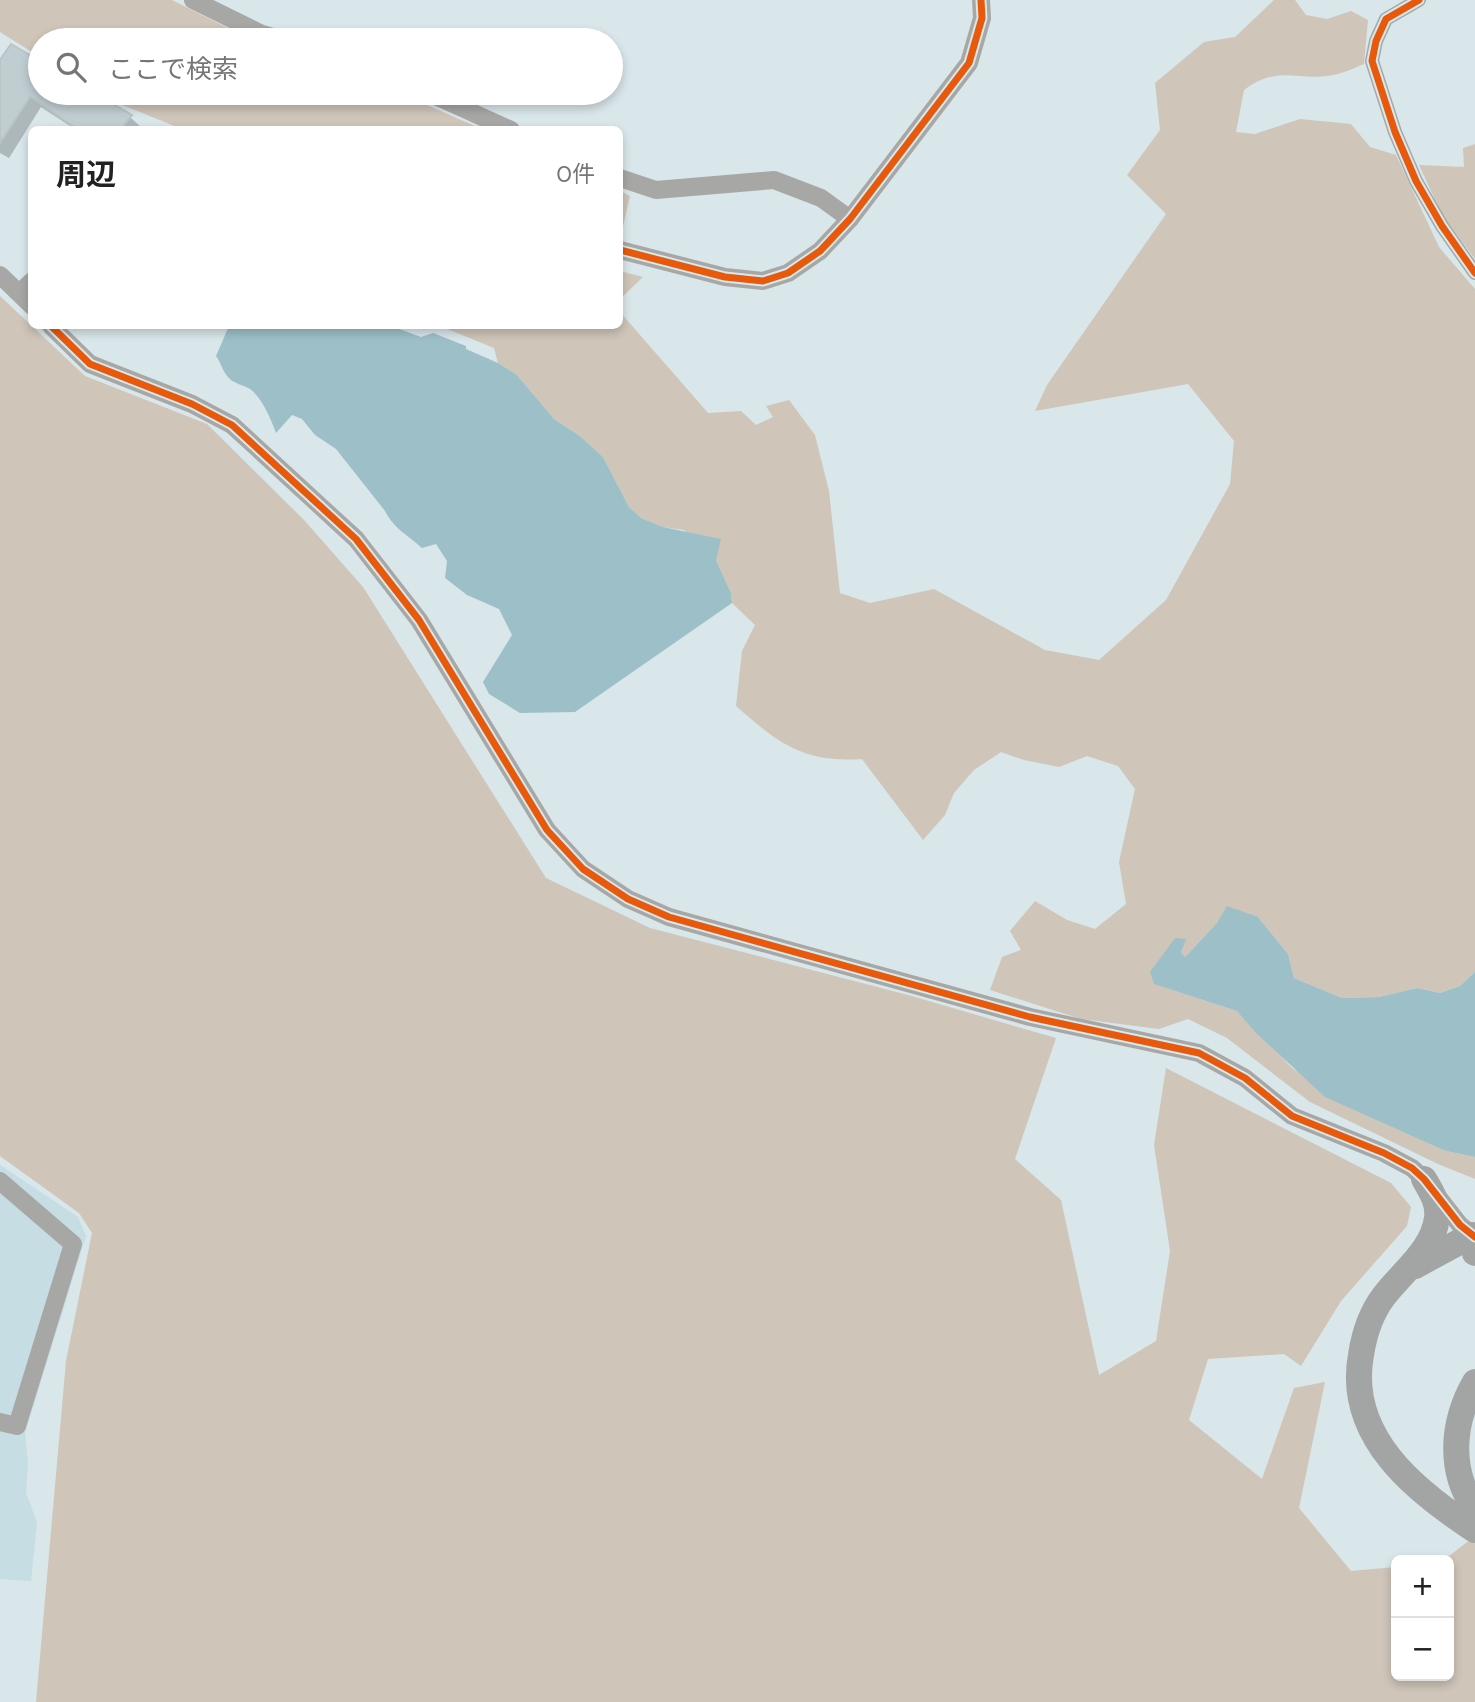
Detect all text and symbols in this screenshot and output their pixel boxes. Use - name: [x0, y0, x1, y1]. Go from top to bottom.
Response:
- search box: [28, 28, 623, 105]
- icon: search: [52, 48, 90, 86]
- text: ここで検索: [108, 52, 238, 86]
- text: 周辺: [56, 155, 116, 194]
- text: 0件: [556, 159, 595, 189]
- map controls: [1391, 1555, 1454, 1681]
- button: +: [1391, 1555, 1454, 1618]
- button: −: [1391, 1618, 1454, 1681]

